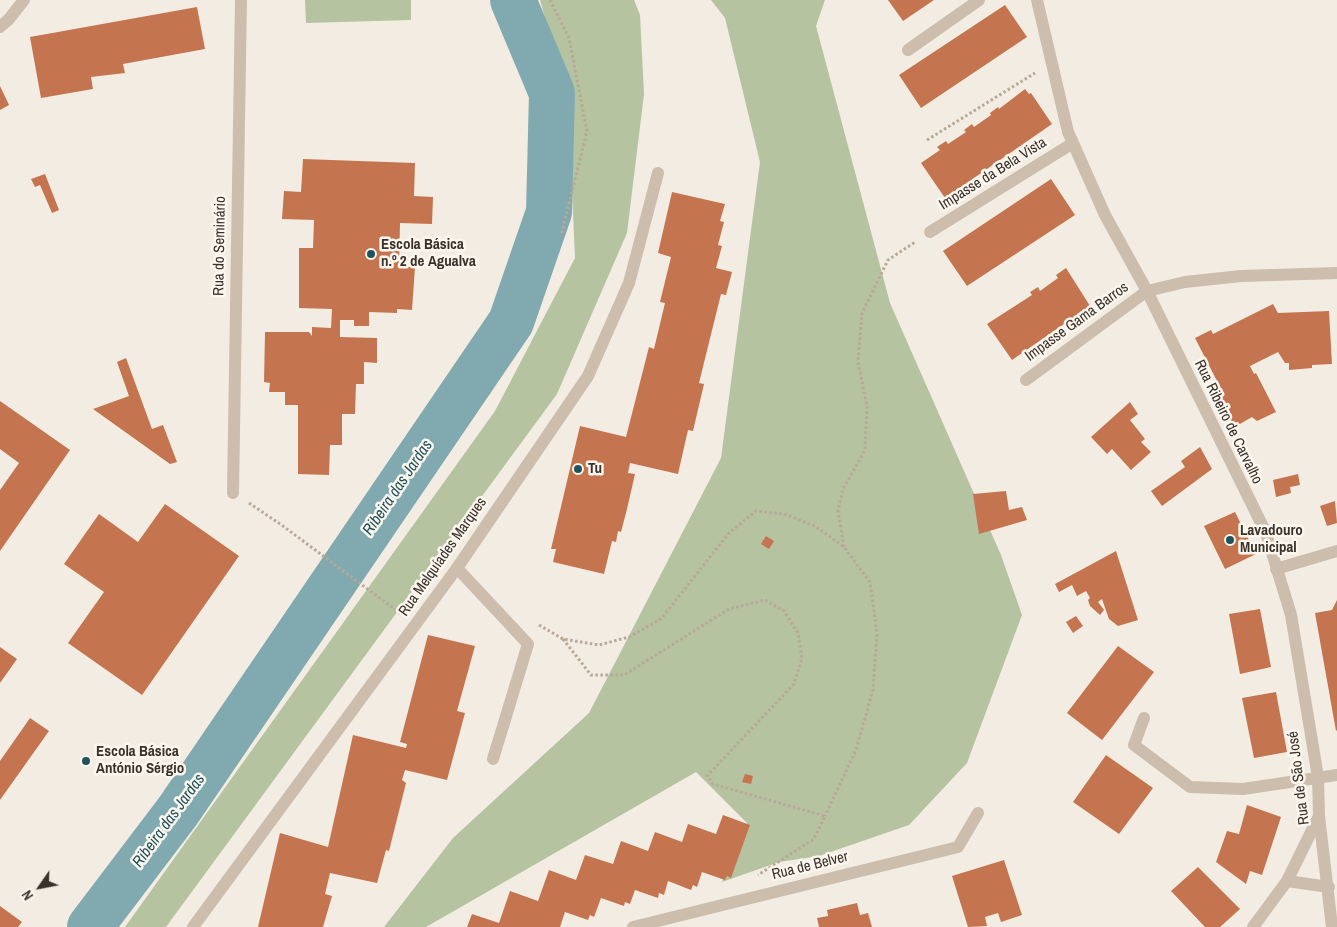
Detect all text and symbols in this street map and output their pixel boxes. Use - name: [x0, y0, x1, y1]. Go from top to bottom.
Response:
- street label: Impasse da Bela Vista: [936, 134, 1050, 214]
- street label: Rua do Seminário: [210, 196, 230, 296]
- place label: Escola Básica n.º 2 de Agualva: [381, 236, 476, 271]
- marker: Escola Básica n.º 2 de Agualva: [365, 248, 377, 260]
- street label: Impasse Gama Barros: [1022, 279, 1132, 365]
- street label: Rua Ribeiro de Carvalho: [1190, 357, 1266, 487]
- water label: Ribeira das Jardas: [359, 437, 437, 539]
- place label: Tu: [588, 460, 602, 478]
- marker: Tu: [572, 463, 584, 475]
- street label: Rua Melquíades Marques: [395, 494, 491, 620]
- place label: Lavadouro Municipal: [1240, 522, 1303, 557]
- marker: Lavadouro Municipal: [1224, 534, 1236, 546]
- street label: Rua de São José: [1284, 730, 1314, 826]
- place label: Escola Básica António Sérgio: [96, 743, 184, 778]
- marker: Escola Básica António Sérgio: [80, 755, 92, 767]
- water label: Ribeira das Jardas: [129, 771, 209, 871]
- street label: Rua de Belver: [770, 848, 850, 884]
- north arrow: [15, 862, 65, 912]
- text: N: [18, 887, 37, 904]

